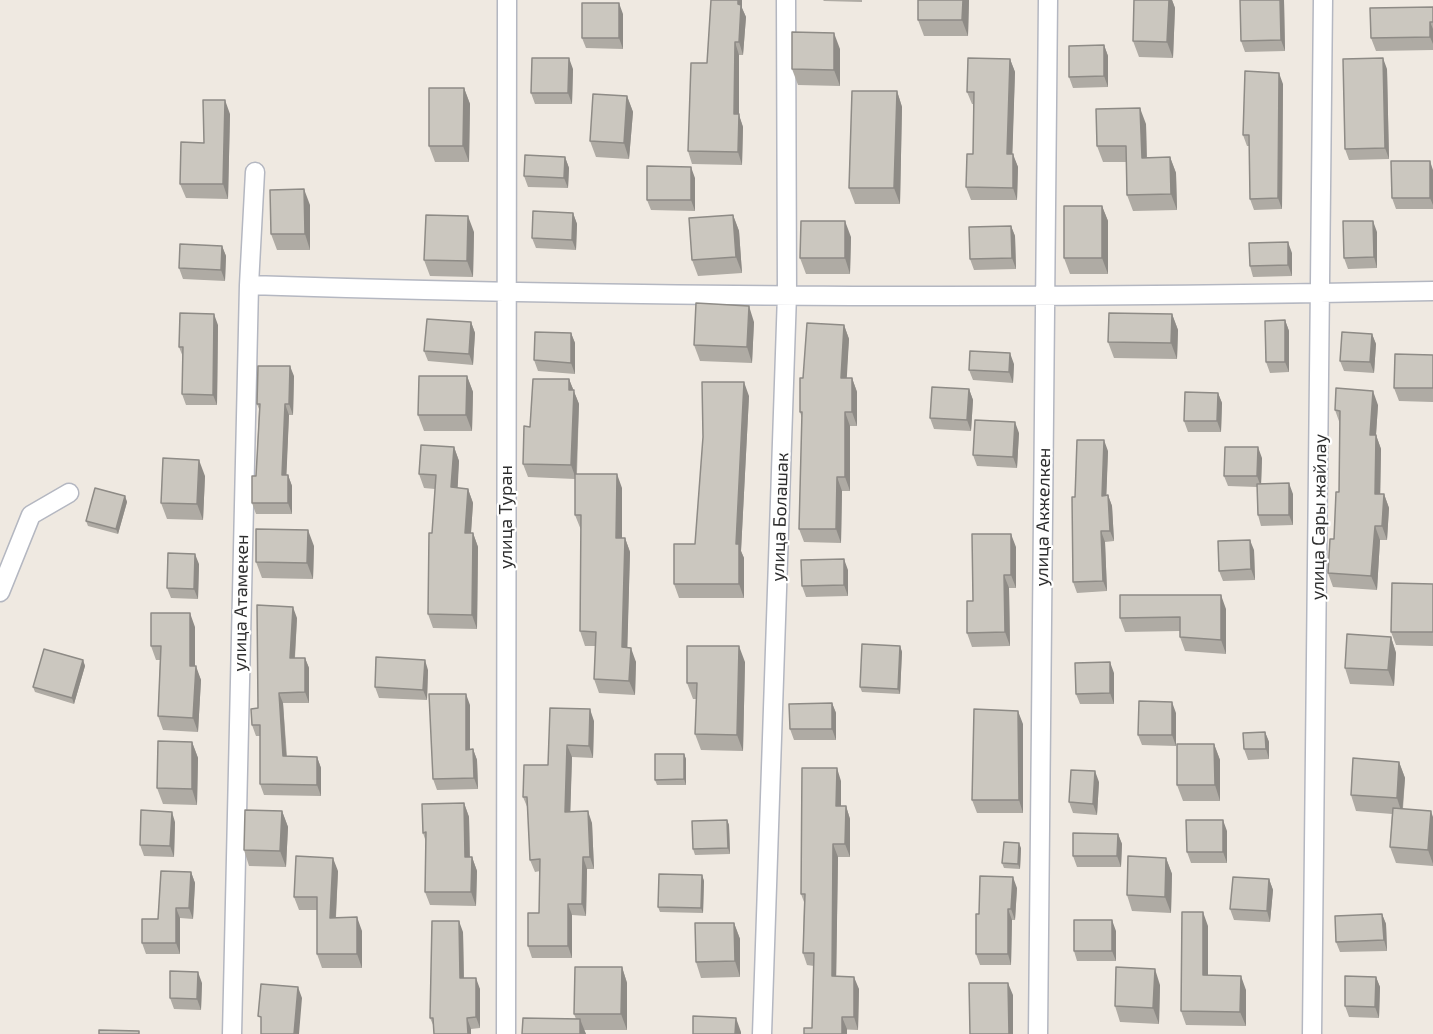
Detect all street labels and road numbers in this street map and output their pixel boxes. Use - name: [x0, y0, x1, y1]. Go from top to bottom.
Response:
- street label: улица Сары жайлау: [1307, 434, 1331, 600]
- street label: улица Акжелкен: [1031, 447, 1055, 587]
- street label: улица Болашак: [767, 452, 793, 582]
- street label: улица Туран: [495, 465, 517, 569]
- street label: улица Атамекен: [229, 534, 253, 672]

